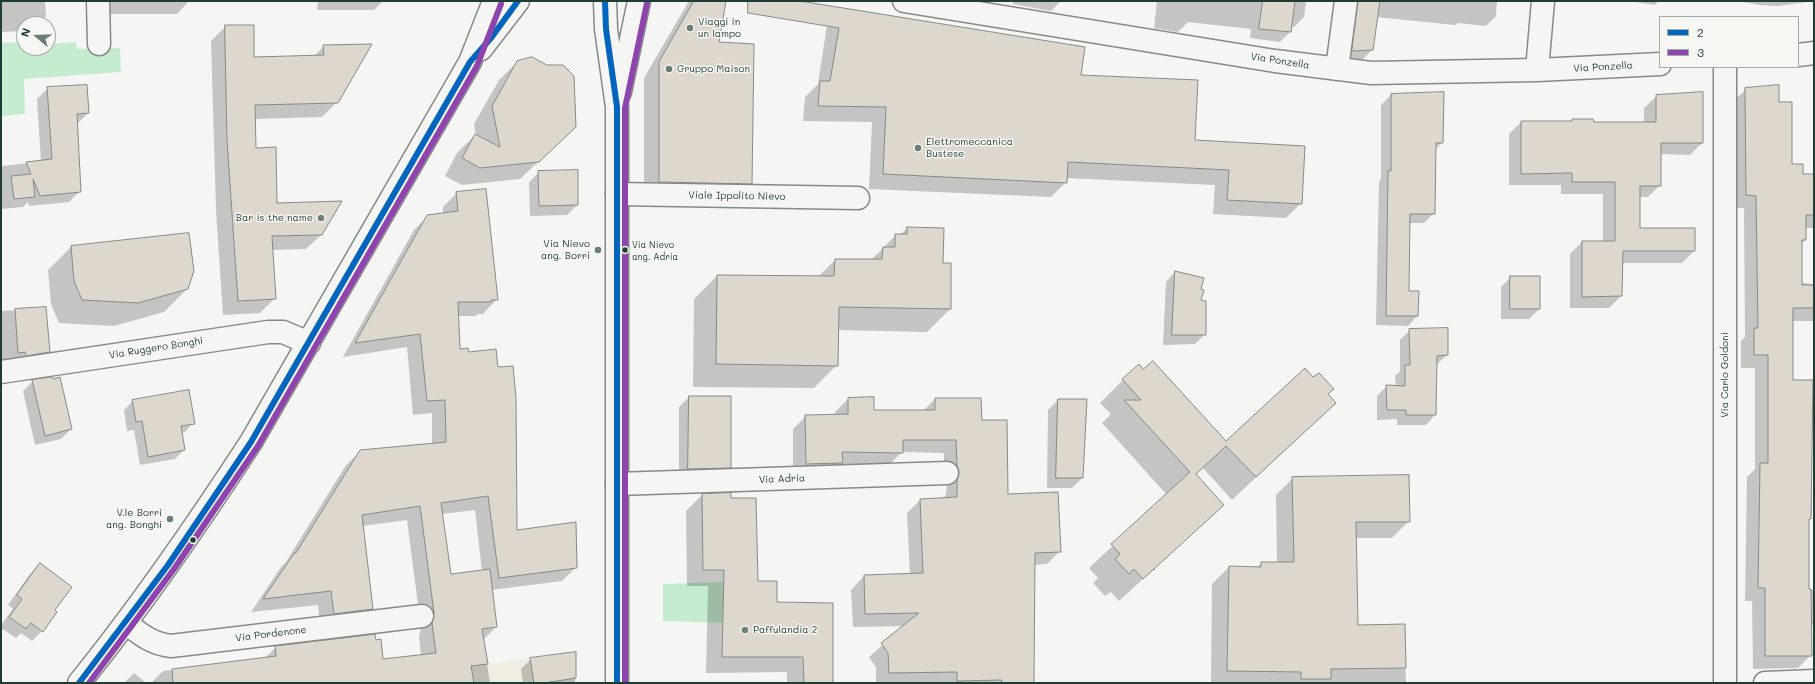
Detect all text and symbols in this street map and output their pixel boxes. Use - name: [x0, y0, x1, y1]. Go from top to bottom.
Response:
- north arrow: [16, 16, 56, 56]
- place label: Viaggi in un lampo: [698, 16, 741, 40]
- legend: [1659, 16, 1799, 68]
- marker: Viaggi in un lampo: [685, 23, 695, 33]
- text: 2: [1697, 24, 1704, 40]
- text: N: [17, 26, 34, 39]
- text: 3: [1697, 44, 1704, 60]
- street label: Via Ponzella: [1250, 50, 1310, 72]
- street label: Via Ponzella: [1573, 59, 1633, 75]
- place label: Gruppo Maison: [677, 63, 750, 75]
- marker: Gruppo Maison: [664, 64, 674, 74]
- place label: Elettromeccanica Bustese: [926, 136, 1013, 160]
- marker: Elettromeccanica Bustese: [913, 143, 923, 153]
- street label: Viale Ippolito Nievo: [688, 189, 786, 203]
- place label: Bar is the name: [236, 212, 313, 224]
- marker: Bar is the name: [316, 213, 326, 223]
- place label: Via Nievo ang. Borri: [541, 238, 590, 262]
- place label: Via Nievo ang. Adria: [632, 240, 678, 261]
- marker: Via Nievo ang. Borri: [593, 245, 603, 255]
- marker: Via Nievo ang. Adria: [620, 245, 630, 255]
- street label: Via Carlo Goldoni: [1719, 332, 1731, 418]
- street label: Via Ruggero Bonghi: [108, 335, 204, 361]
- street label: Via Adria: [759, 472, 805, 486]
- place label: V.le Borri ang. Bonghi: [106, 507, 162, 530]
- marker: V.le Borri ang. Bonghi: [165, 514, 175, 524]
- unlabelled marker: [188, 535, 198, 545]
- street label: Via Pordenone: [235, 624, 307, 644]
- place label: Paffulandia 2: [753, 624, 817, 636]
- marker: Paffulandia 2: [740, 625, 750, 635]

